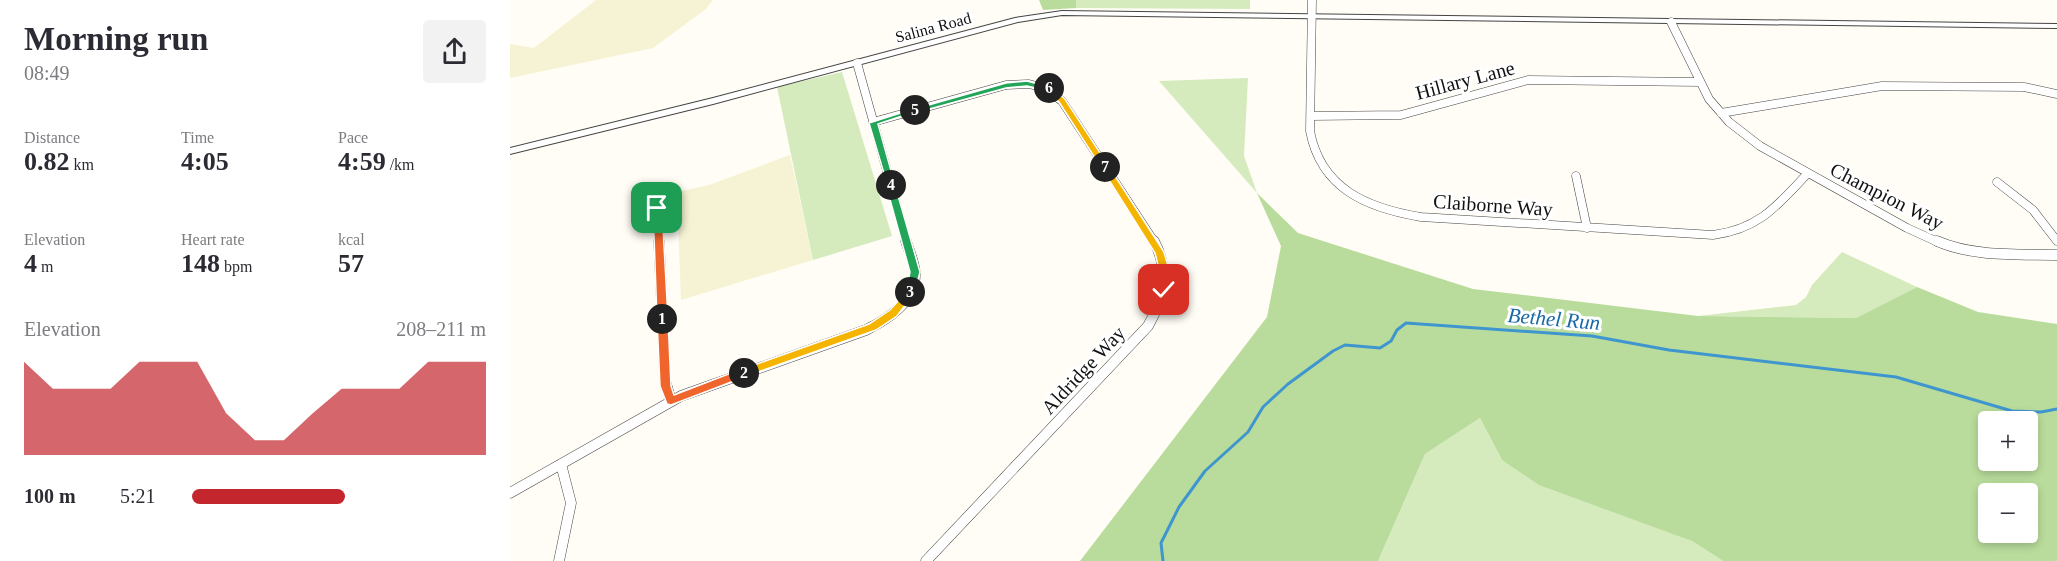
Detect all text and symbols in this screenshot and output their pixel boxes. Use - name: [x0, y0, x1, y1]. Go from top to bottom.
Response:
- street label: Salina Road: [893, 9, 973, 46]
- button: share: [423, 20, 486, 83]
- text: Morning run: [24, 21, 208, 57]
- street label: Hillary Lane: [1413, 56, 1517, 105]
- text: 08:49: [24, 62, 70, 84]
- pin: 6: [1034, 73, 1064, 103]
- text: 6: [1045, 79, 1053, 96]
- pin: 5: [900, 95, 930, 125]
- text: 5: [911, 101, 919, 118]
- text: Distance: [24, 129, 80, 146]
- text: Time: [181, 129, 214, 146]
- text: Pace: [338, 129, 368, 146]
- text: 0.82: [24, 147, 70, 176]
- text: 4:05: [181, 147, 229, 176]
- text: 4:59: [338, 147, 386, 176]
- pin: 7: [1090, 152, 1120, 182]
- text: km: [70, 156, 94, 173]
- text: /km: [386, 156, 415, 173]
- text: 7: [1101, 158, 1109, 175]
- street label: Champion Way: [1826, 158, 1947, 235]
- pin: 4: [876, 170, 906, 200]
- text: 4: [887, 176, 895, 193]
- pin: [631, 182, 682, 233]
- street label: Claiborne Way: [1432, 190, 1553, 221]
- icon: arrive: [640, 191, 673, 224]
- text: Elevation: [24, 231, 85, 248]
- text: Heart rate: [181, 231, 245, 248]
- text: kcal: [338, 231, 365, 248]
- text: 4: [24, 249, 37, 278]
- text: 148: [181, 249, 220, 278]
- text: 57: [338, 249, 364, 278]
- text: m: [37, 258, 53, 275]
- text: bpm: [220, 258, 252, 275]
- pin: [1138, 264, 1189, 315]
- icon: check: [1147, 273, 1180, 306]
- pin: 3: [895, 277, 925, 307]
- text: 3: [906, 283, 914, 300]
- water label: Bethel Run: [1507, 303, 1601, 335]
- pin: 1: [647, 304, 677, 334]
- text: 1: [658, 310, 666, 327]
- text: Elevation: [24, 318, 101, 340]
- text: 208–211 m: [396, 318, 486, 340]
- street label: Aldridge Way: [1037, 322, 1130, 419]
- pin: 2: [729, 358, 759, 388]
- text: 2: [740, 364, 748, 381]
- map controls: [1978, 411, 2038, 543]
- button: +: [1978, 411, 2038, 471]
- button: −: [1978, 483, 2038, 543]
- text: 100 m: [24, 485, 76, 507]
- text: 5:21: [120, 485, 156, 507]

